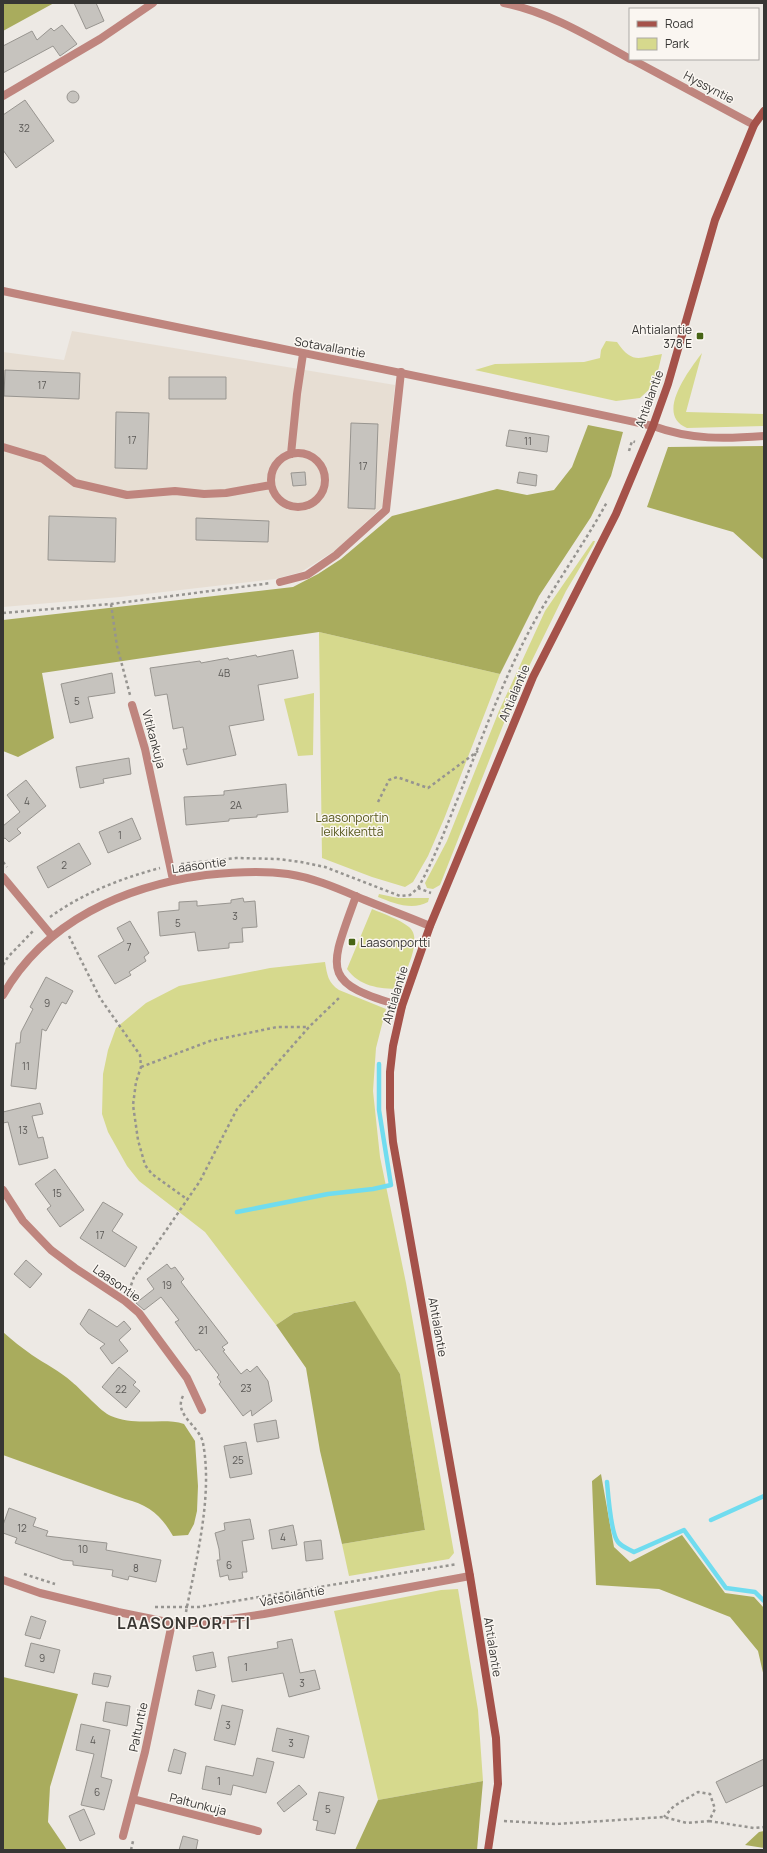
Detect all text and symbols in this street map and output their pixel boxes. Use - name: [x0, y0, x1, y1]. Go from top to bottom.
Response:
- legend: [629, 8, 759, 60]
- text: Road: [665, 15, 693, 32]
- text: Park: [665, 35, 690, 52]
- street label: Hyssyntie: [681, 67, 737, 107]
- house number: 32: [18, 121, 30, 135]
- place label: Ahtialantie 378 E: [632, 321, 692, 352]
- marker: Ahtialantie 378 E: [695, 331, 705, 341]
- street label: Sotavallantie: [293, 332, 367, 362]
- street label: Ahtialantie: [631, 368, 667, 430]
- house number: 17: [38, 378, 46, 392]
- house number: 17: [128, 433, 136, 447]
- house number: 11: [524, 434, 532, 448]
- house number: 17: [359, 459, 367, 473]
- street label: Ahtialantie: [494, 662, 534, 724]
- house number: 4B: [218, 666, 230, 680]
- house number: 5: [74, 694, 80, 708]
- street label: Vitikankuja: [138, 708, 170, 770]
- house number: 4: [24, 794, 30, 808]
- house number: 2A: [230, 798, 243, 812]
- park label: Laasonportin leikkikenttä: [315, 809, 389, 840]
- house number: 1: [118, 828, 122, 842]
- street label: Laasontie: [171, 853, 227, 877]
- house number: 2: [61, 858, 67, 872]
- house number: 3: [232, 909, 238, 923]
- house number: 5: [175, 916, 181, 930]
- place label: Laasonportti: [360, 934, 430, 951]
- marker: Laasonportti: [347, 937, 357, 947]
- house number: 7: [126, 940, 132, 954]
- street label: Ahtialantie: [378, 964, 412, 1026]
- house number: 9: [44, 996, 50, 1010]
- house number: 11: [22, 1059, 30, 1073]
- house number: 13: [18, 1123, 28, 1137]
- house number: 15: [52, 1186, 62, 1200]
- house number: 17: [96, 1228, 104, 1242]
- street label: Laasontie: [90, 1260, 144, 1306]
- house number: 19: [162, 1278, 172, 1292]
- street label: Ahtialantie: [424, 1296, 452, 1358]
- house number: 21: [198, 1323, 208, 1337]
- house number: 23: [240, 1381, 252, 1395]
- house number: 22: [115, 1382, 127, 1396]
- house number: 25: [232, 1453, 244, 1467]
- house number: 12: [17, 1521, 27, 1535]
- house number: 4: [280, 1530, 286, 1544]
- house number: 10: [78, 1542, 88, 1556]
- house number: 6: [226, 1558, 232, 1572]
- house number: 8: [133, 1561, 139, 1575]
- street label: Vatsoilantie: [258, 1581, 326, 1611]
- district label: LAASONPORTTI: [117, 1612, 251, 1634]
- street label: Ahtialantie: [480, 1616, 506, 1678]
- house number: 9: [39, 1651, 45, 1665]
- house number: 1: [244, 1660, 248, 1674]
- house number: 3: [299, 1676, 305, 1690]
- street label: Paltuntie: [124, 1701, 152, 1753]
- house number: 3: [225, 1718, 231, 1732]
- house number: 4: [90, 1733, 96, 1747]
- house number: 3: [288, 1736, 294, 1750]
- house number: 1: [217, 1774, 221, 1788]
- house number: 6: [94, 1785, 100, 1799]
- street label: Paltunkuja: [168, 1789, 228, 1819]
- house number: 5: [325, 1802, 331, 1816]

